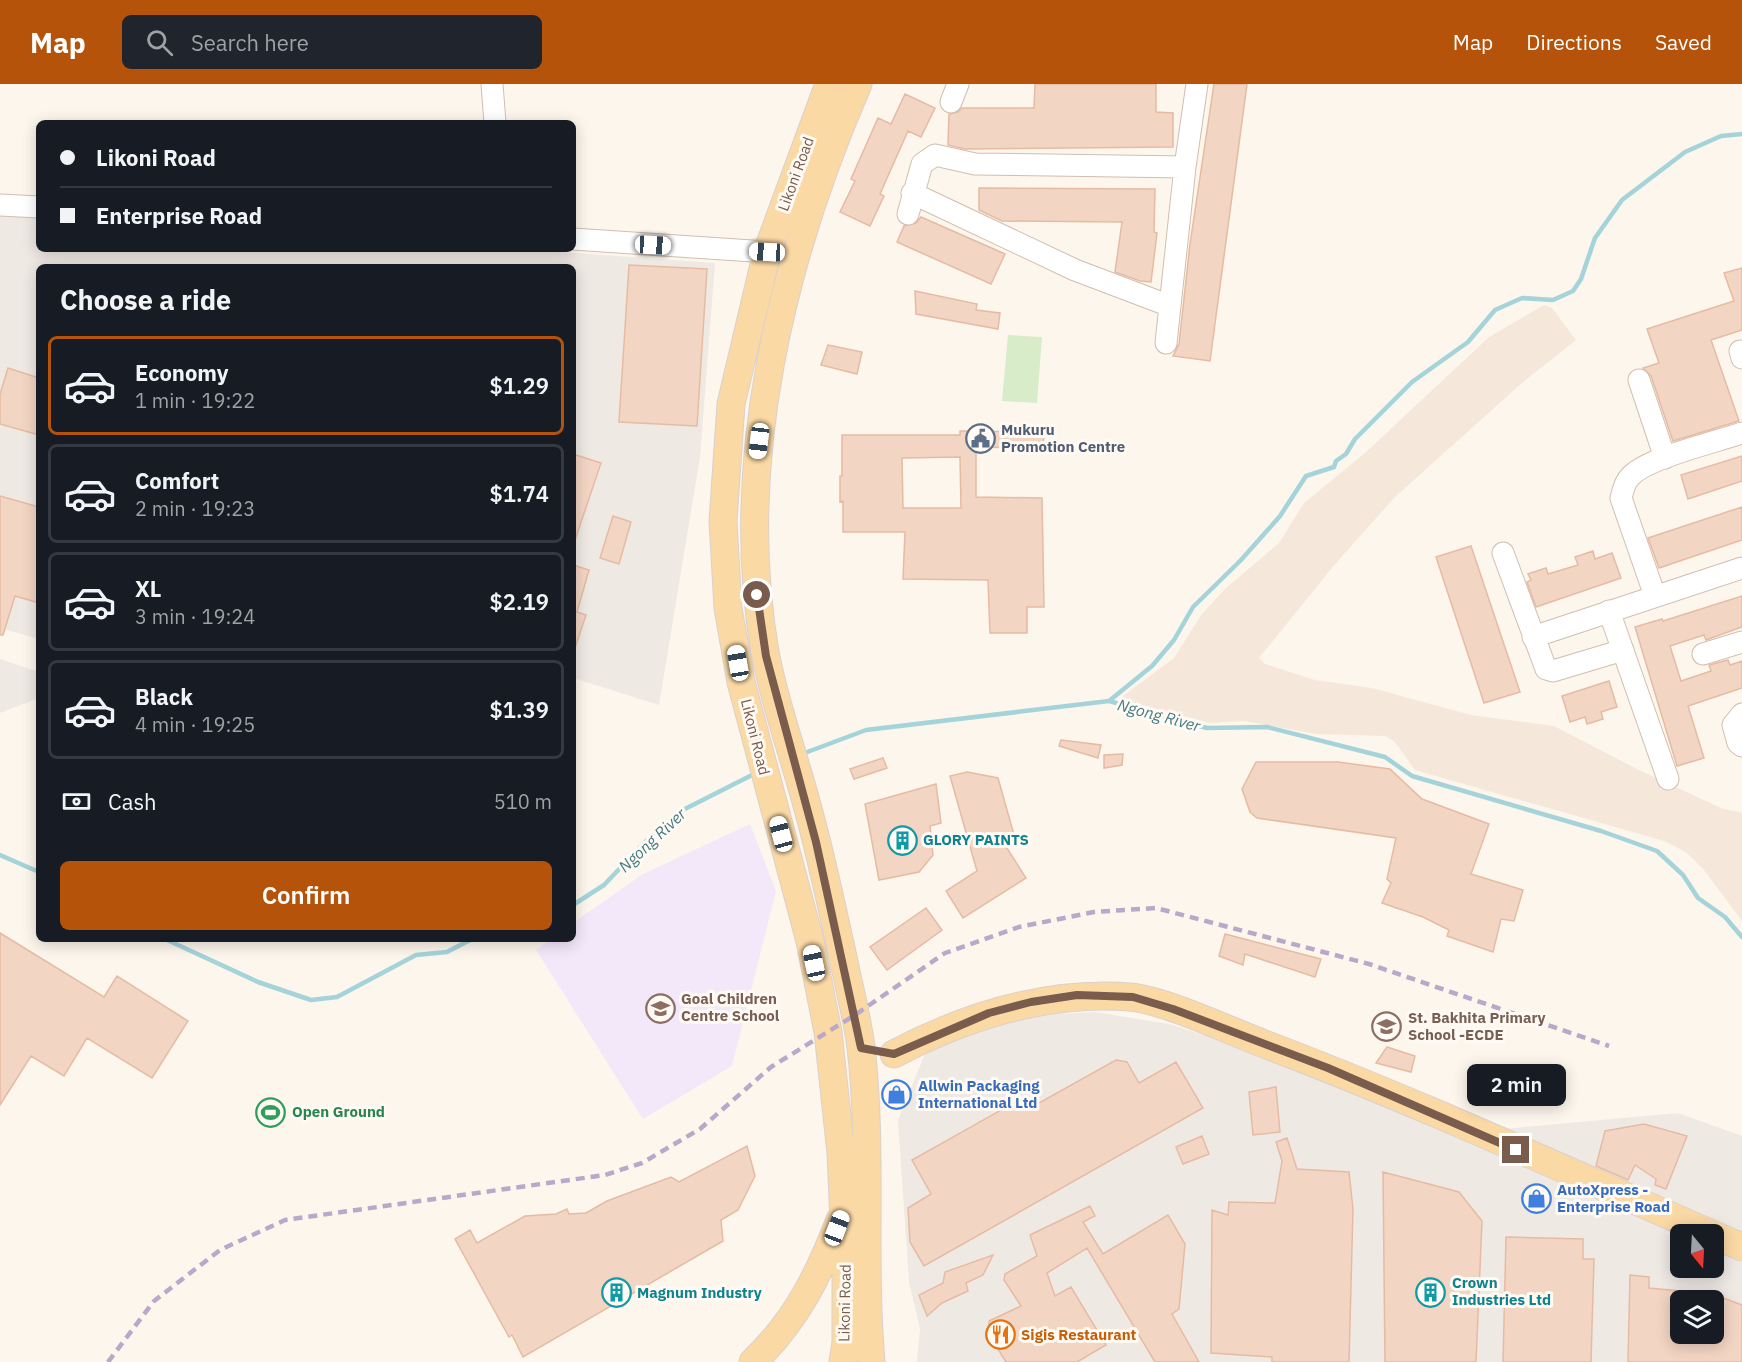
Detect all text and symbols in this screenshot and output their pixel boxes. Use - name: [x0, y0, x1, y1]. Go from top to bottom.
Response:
- search box: [122, 15, 542, 69]
- text: Map: [30, 24, 86, 61]
- icon: search: [143, 26, 176, 59]
- text: Search here: [191, 28, 309, 57]
- text: Map: [1453, 28, 1493, 56]
- text: Directions: [1526, 28, 1622, 56]
- text: Saved: [1655, 28, 1712, 56]
- street label: Likoni Road: [773, 134, 818, 214]
- text: Likoni Road: [96, 143, 216, 172]
- text: Enterprise Road: [96, 201, 262, 230]
- car: [635, 235, 671, 255]
- car: [749, 242, 785, 262]
- text: Choose a ride: [60, 282, 231, 317]
- text: Economy: [135, 358, 229, 387]
- icon: car: [63, 359, 117, 413]
- text: $1.29: [490, 371, 549, 400]
- text: 1 min · 19:22: [135, 387, 255, 414]
- place label: Mukuru Promotion Centre: [1001, 420, 1125, 456]
- car: [748, 422, 770, 460]
- public building icon: Mukuru Promotion Centre: [964, 423, 996, 455]
- text: Comfort: [135, 466, 219, 495]
- icon: car: [63, 467, 117, 521]
- text: $1.74: [490, 479, 549, 508]
- text: 2 min · 19:23: [135, 495, 255, 522]
- text: XL: [135, 574, 161, 603]
- icon: car: [63, 575, 117, 629]
- route start: [743, 581, 770, 608]
- text: $2.19: [490, 587, 549, 616]
- text: 3 min · 19:24: [135, 603, 255, 630]
- car: [726, 644, 750, 682]
- text: Black: [135, 682, 193, 711]
- icon: car: [63, 683, 117, 737]
- water label: Ngong River: [1116, 694, 1204, 736]
- text: $1.39: [490, 695, 549, 724]
- street label: Likoni Road: [737, 697, 774, 777]
- text: 4 min · 19:25: [135, 711, 255, 738]
- icon: cash: [60, 785, 93, 818]
- text: Cash: [108, 787, 157, 816]
- text: 510 m: [494, 788, 552, 815]
- water label: Ngong River: [614, 803, 691, 876]
- car: [768, 814, 794, 854]
- building icon: GLORY PAINTS: [886, 824, 918, 856]
- place label: GLORY PAINTS: [923, 830, 1029, 849]
- button: Confirm: [60, 861, 552, 930]
- car: [801, 944, 827, 982]
- place label: Goal Children Centre School: [681, 989, 780, 1025]
- school or university icon: Goal Children Centre School: [644, 992, 676, 1024]
- place label: St. Bakhita Primary School -ECDE: [1408, 1008, 1546, 1044]
- school or university icon: St. Bakhita Primary School -ECDE: [1371, 1011, 1403, 1043]
- callout: 2 min: [1466, 1063, 1565, 1105]
- text: 2 min: [1491, 1071, 1542, 1098]
- place label: Allwin Packaging International Ltd: [918, 1076, 1040, 1112]
- shop icon: Allwin Packaging International Ltd: [881, 1079, 913, 1111]
- sports icon: Open Ground: [255, 1096, 287, 1128]
- place label: Open Ground: [292, 1102, 385, 1121]
- route end: [1502, 1136, 1529, 1163]
- place label: AutoXpress - Enterprise Road: [1557, 1180, 1670, 1216]
- shop icon: AutoXpress - Enterprise Road: [1520, 1183, 1552, 1215]
- car: [822, 1208, 852, 1248]
- north arrow: [1670, 1224, 1724, 1278]
- map controls: [1670, 1224, 1724, 1344]
- street label: Likoni Road: [834, 1264, 855, 1342]
- place label: Crown Industries Ltd: [1452, 1273, 1551, 1309]
- building icon: Crown Industries Ltd: [1415, 1276, 1447, 1308]
- building icon: Magnum Industry: [600, 1277, 632, 1309]
- place label: Magnum Industry: [637, 1283, 762, 1302]
- button: layers: [1670, 1290, 1724, 1344]
- restaurant icon: Sigis Restaurant: [984, 1319, 1016, 1351]
- place label: Sigis Restaurant: [1021, 1325, 1137, 1344]

